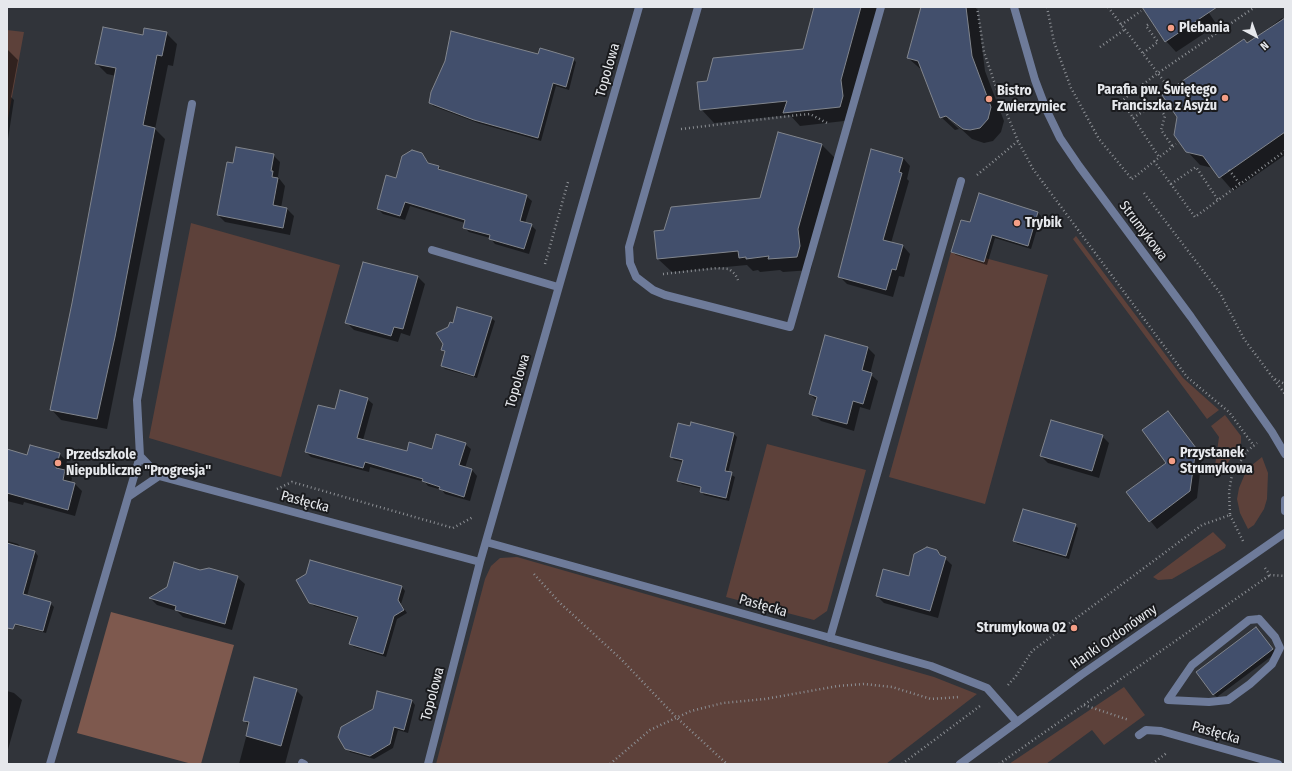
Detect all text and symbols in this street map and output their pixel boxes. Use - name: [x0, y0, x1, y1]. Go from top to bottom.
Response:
- north arrow: [1236, 16, 1276, 56]
- place label: Plebania: [1179, 20, 1230, 36]
- marker: Plebania: [1166, 23, 1176, 33]
- text: N: [1257, 38, 1271, 53]
- street label: Topolowa: [592, 41, 624, 99]
- place label: Parafia pw. Świętego Franciszka z Asyżu: [1097, 82, 1217, 114]
- place label: Bistro Zwierzyniec: [997, 83, 1066, 116]
- marker: Parafia pw. Świętego Franciszka z Asyżu: [1220, 93, 1230, 103]
- marker: Bistro Zwierzyniec: [984, 94, 994, 104]
- street label: Strumykowa: [1115, 198, 1171, 264]
- place label: Trybik: [1025, 215, 1062, 231]
- marker: Trybik: [1012, 218, 1022, 228]
- street label: Topolowa: [502, 352, 534, 410]
- place label: Przystanek Strumykowa: [1180, 445, 1253, 478]
- place label: Przedszkole Niepubliczne "Progresja": [66, 447, 211, 480]
- marker: Przystanek Strumykowa: [1167, 456, 1177, 466]
- marker: Przedszkole Niepubliczne "Progresja": [53, 458, 63, 468]
- street label: Pasłęcka: [279, 488, 331, 516]
- street label: Pasłęcka: [737, 591, 789, 621]
- street label: Hanki Ordonówny: [1068, 601, 1160, 673]
- place label: Strumykowa 02: [976, 620, 1066, 636]
- marker: Strumykowa 02: [1069, 623, 1079, 633]
- street label: Topolowa: [418, 665, 448, 723]
- street label: Pasłęcka: [1190, 718, 1242, 748]

